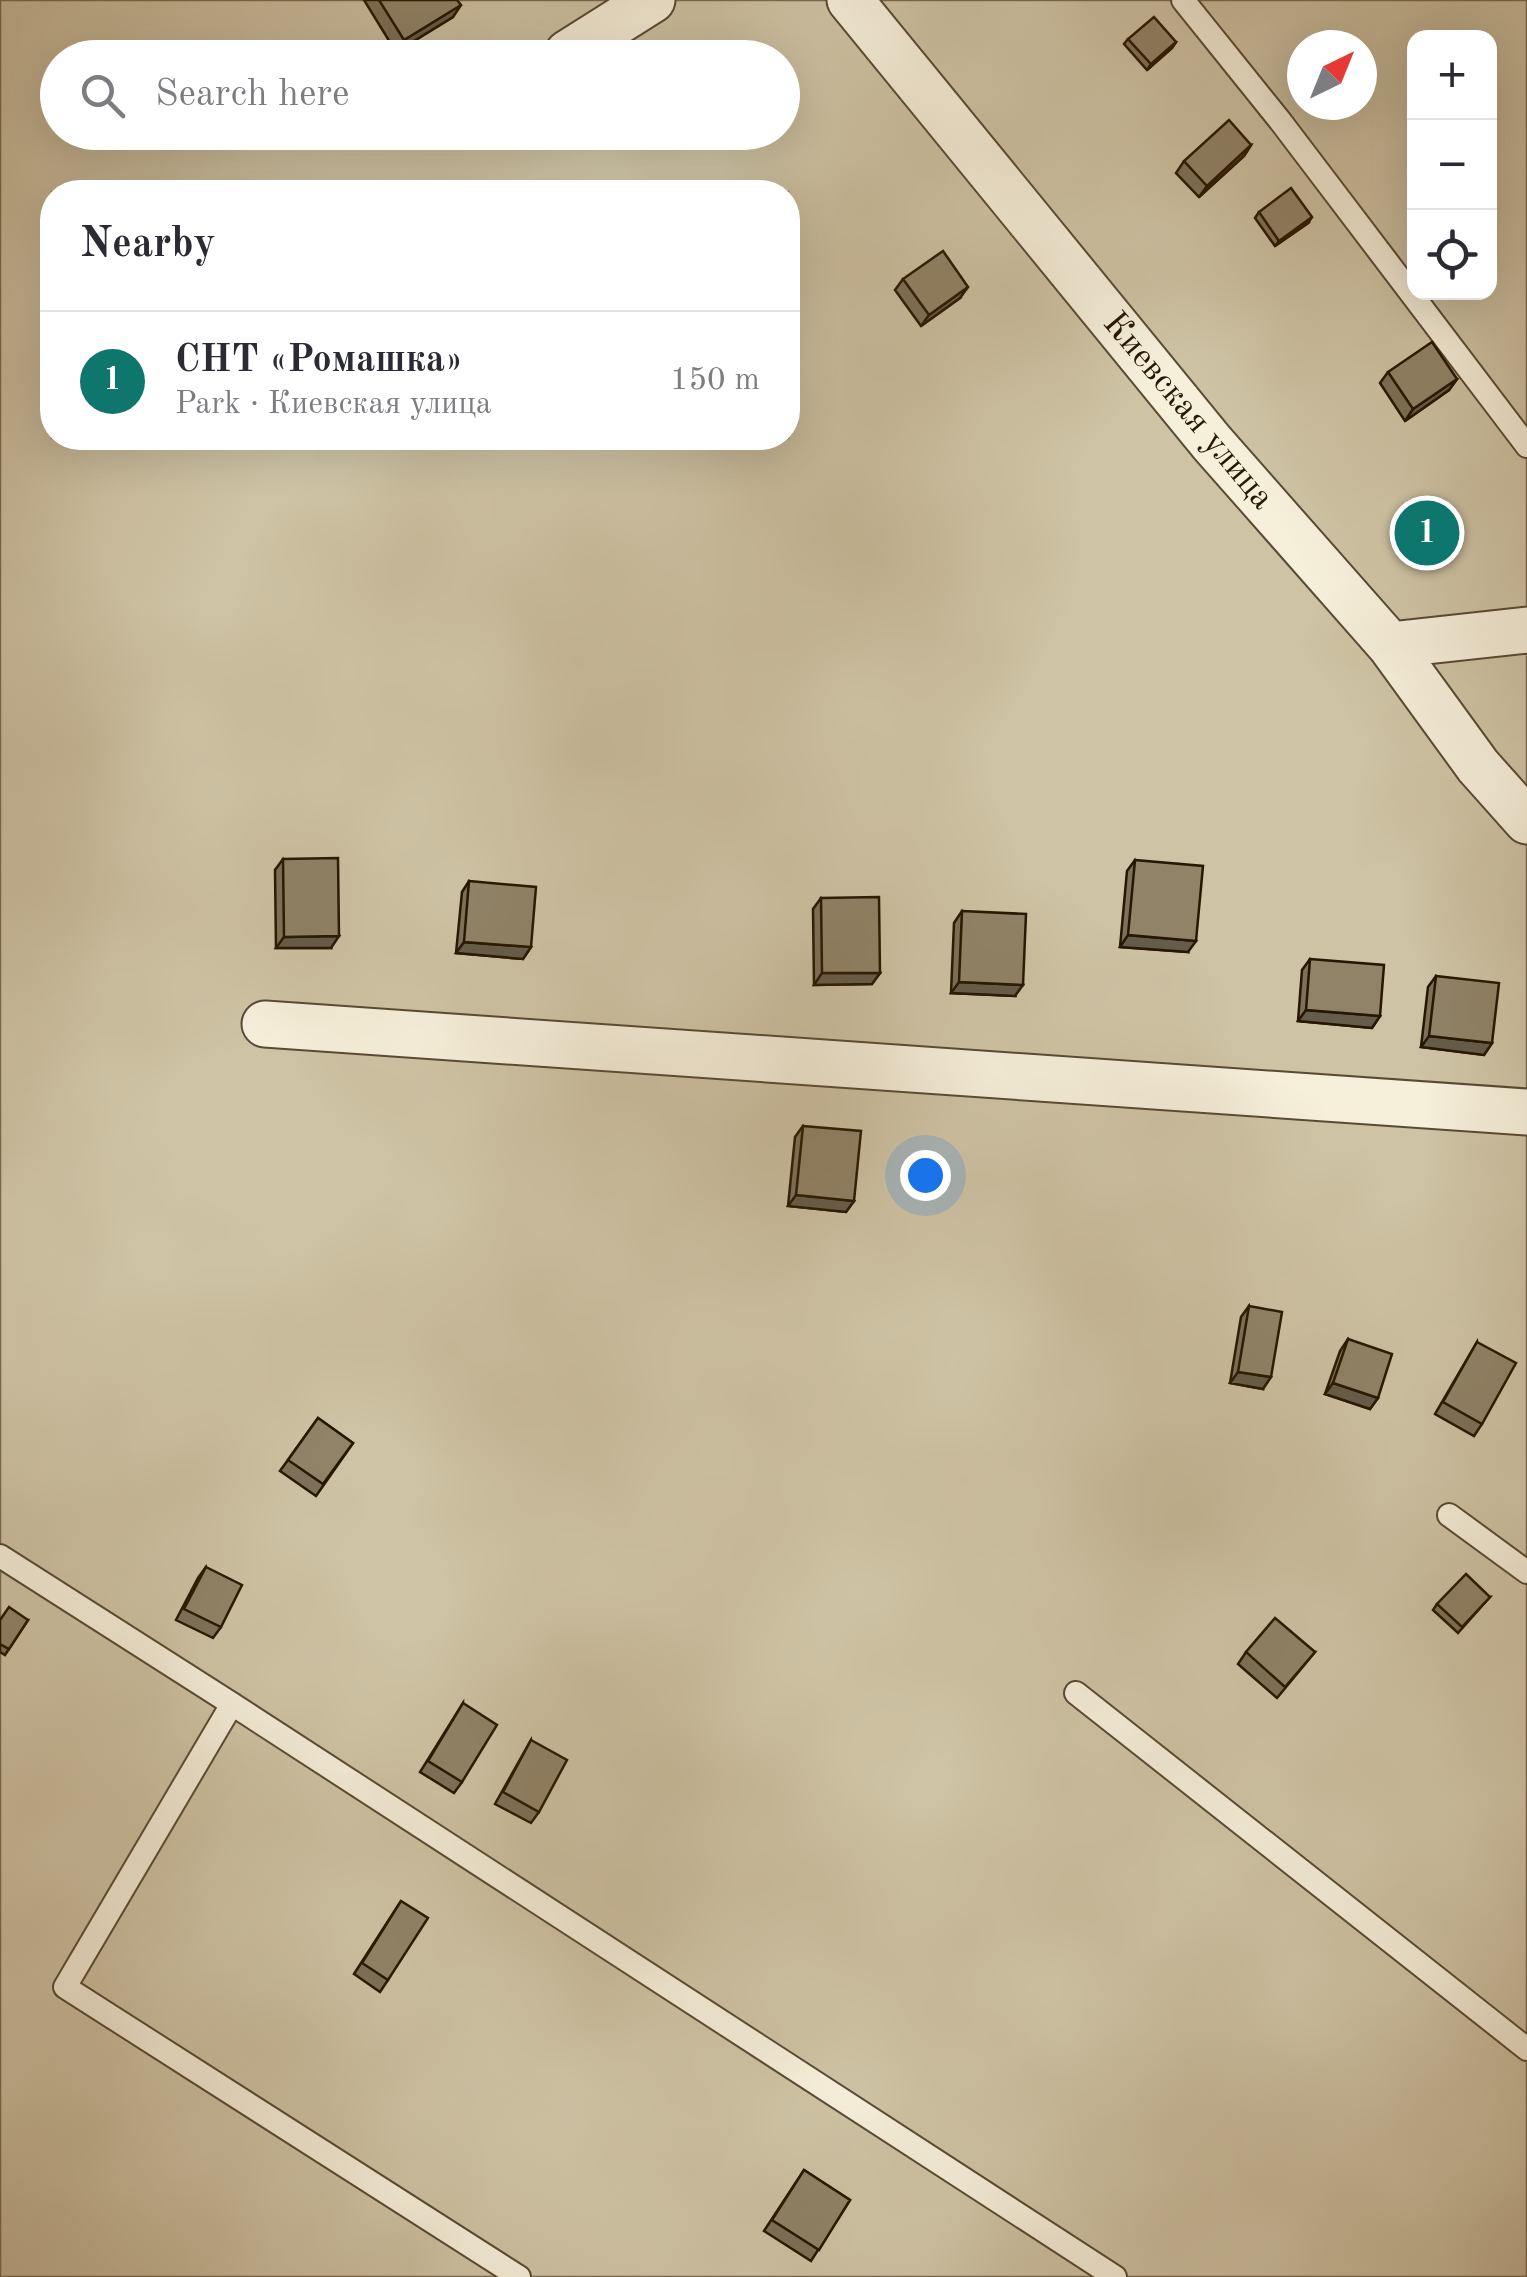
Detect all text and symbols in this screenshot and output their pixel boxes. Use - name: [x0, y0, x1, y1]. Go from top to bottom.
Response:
- north arrow: [1287, 30, 1377, 120]
- map controls: [1407, 30, 1497, 300]
- button: +: [1407, 30, 1497, 120]
- search box: [40, 40, 800, 150]
- icon: search: [75, 68, 130, 123]
- text: Search here: [155, 76, 350, 114]
- button: −: [1407, 120, 1497, 210]
- button: locate: [1407, 210, 1497, 300]
- text: Nearby: [80, 224, 216, 266]
- street label: Киевская улица: [1096, 306, 1280, 516]
- text: СНТ «Ромашка»: [175, 342, 463, 380]
- text: 1: [103, 365, 122, 397]
- text: 150 m: [670, 365, 760, 397]
- text: Park · Киевская улица: [175, 389, 492, 421]
- pin: 1: [1394, 496, 1460, 570]
- your location: [900, 1150, 951, 1201]

